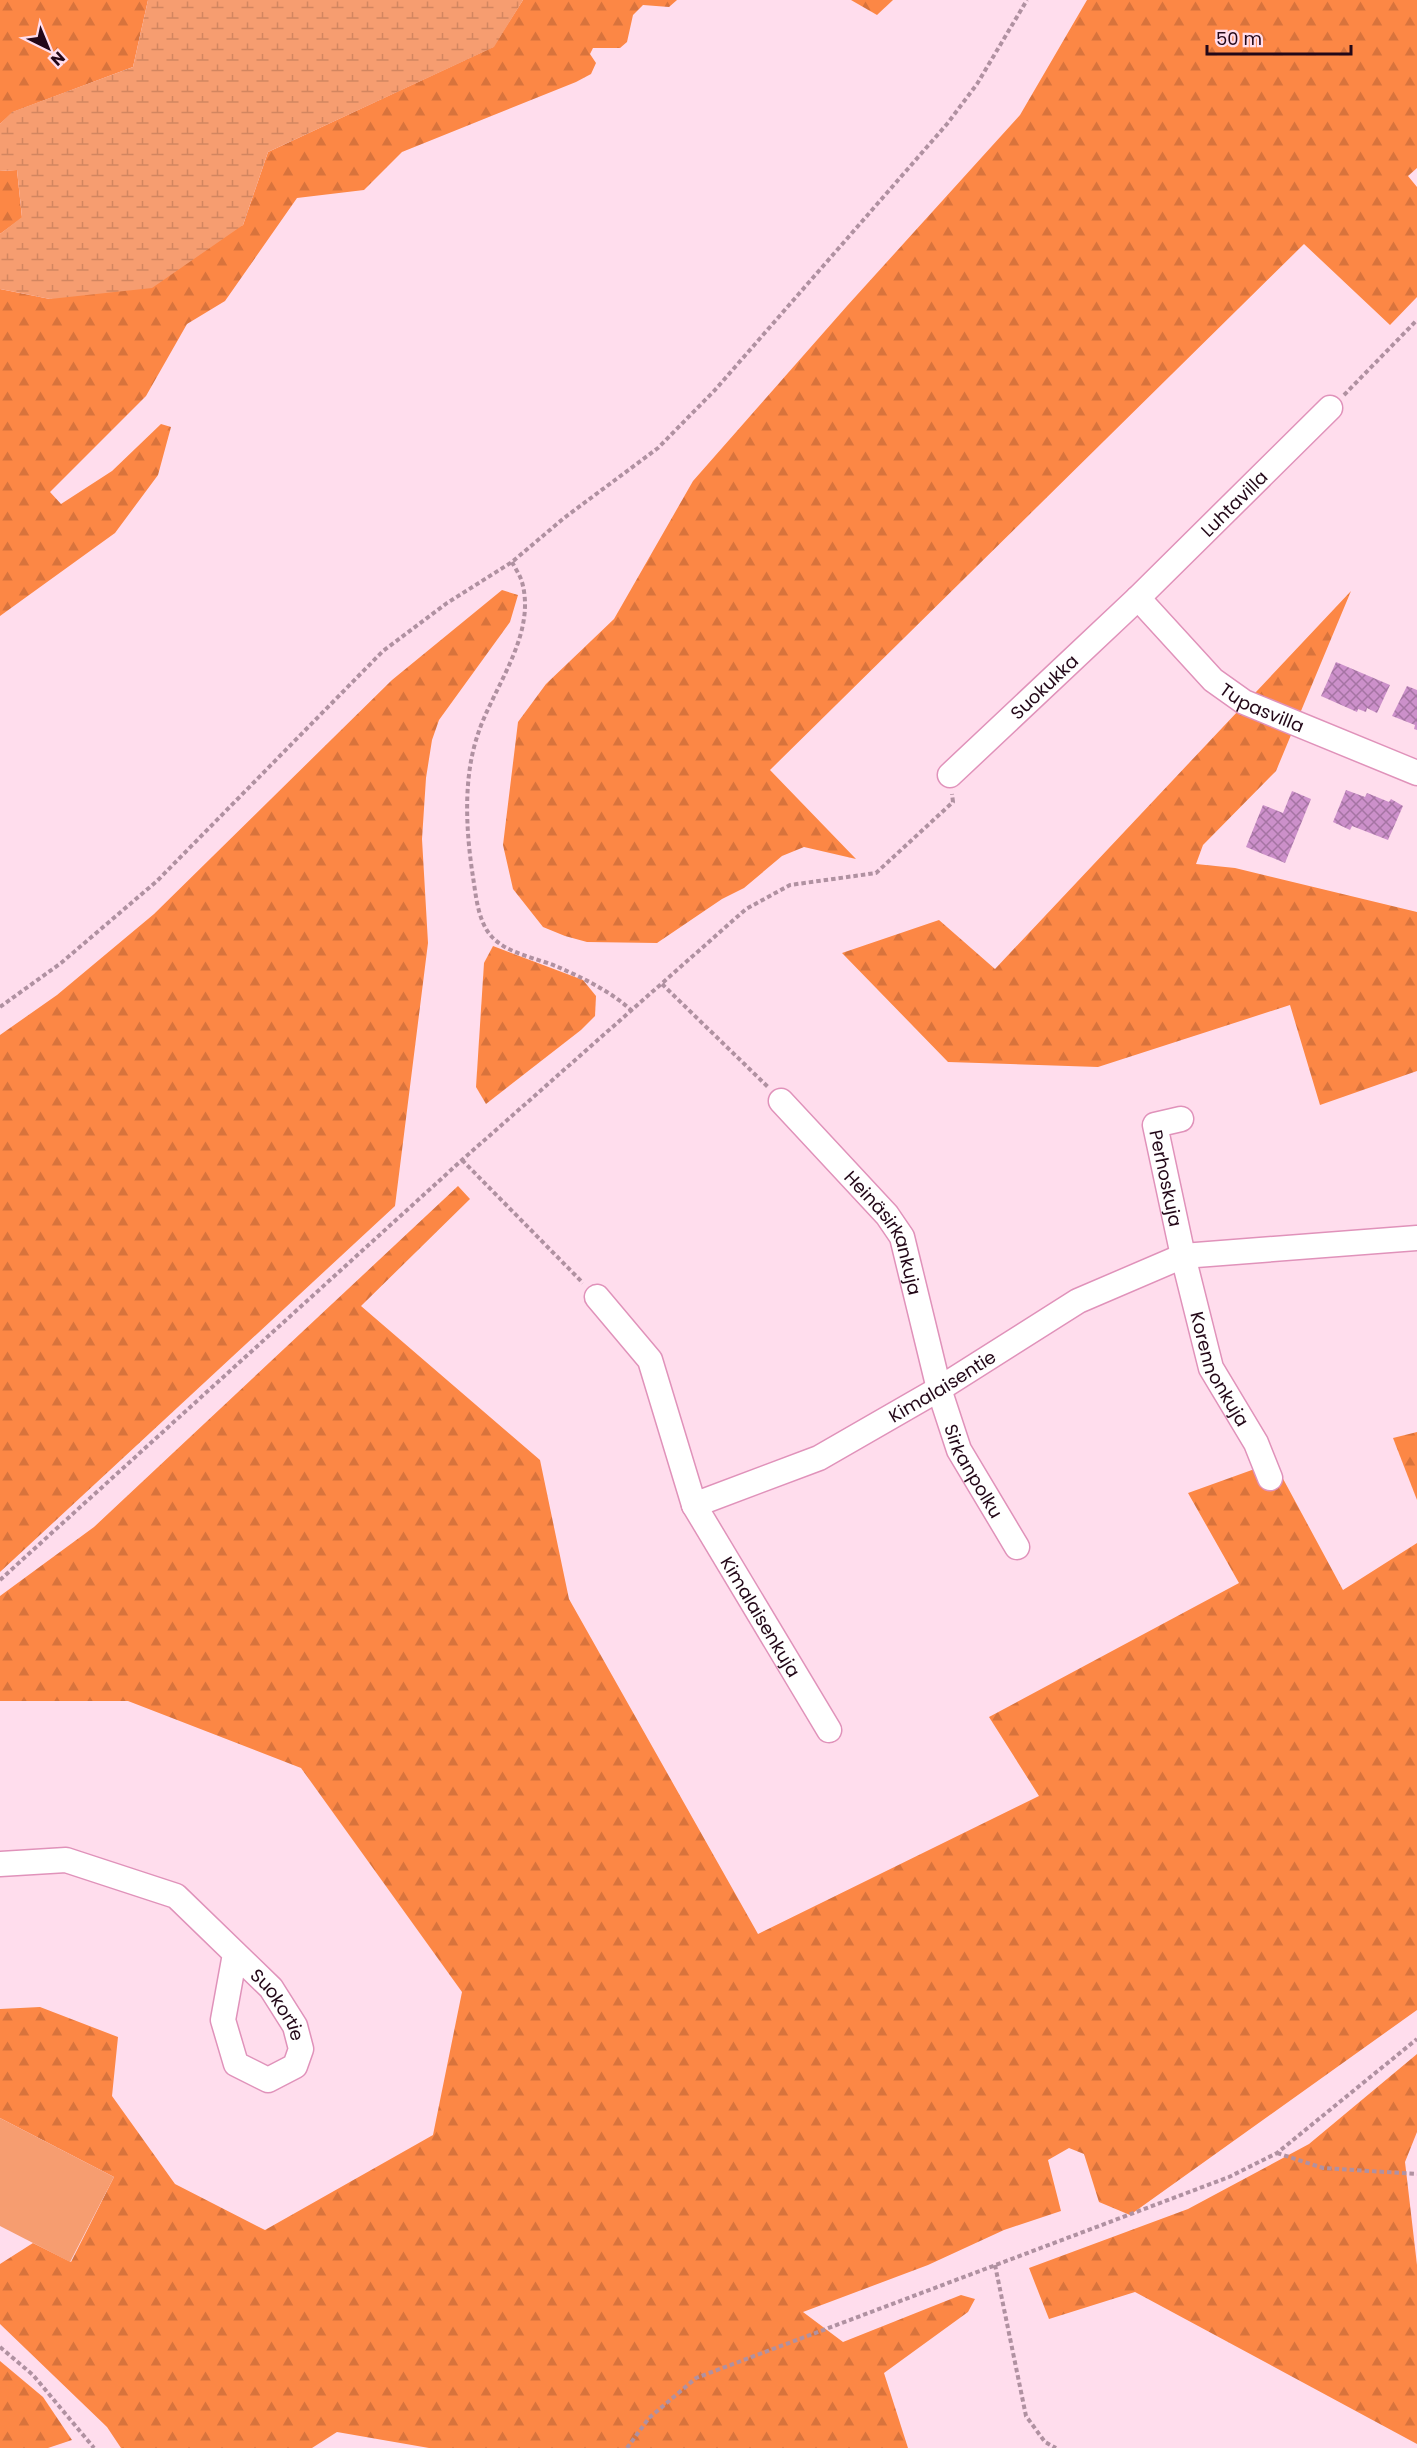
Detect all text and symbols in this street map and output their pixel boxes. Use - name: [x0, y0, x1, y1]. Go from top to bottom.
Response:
- north arrow: [18, 18, 78, 78]
- scale bar: [1207, 18, 1351, 56]
- text: 50 m: [1216, 26, 1262, 51]
- text: N: [46, 46, 70, 71]
- street label: Luhtavilla: [1195, 464, 1273, 542]
- street label: Suokukka: [1004, 648, 1084, 725]
- street label: Tupasvilla: [1215, 676, 1308, 738]
- street label: Perhoskuja: [1144, 1127, 1189, 1229]
- street label: Heinäsirkankuja: [839, 1165, 928, 1297]
- street label: Korennonkuja: [1185, 1309, 1256, 1431]
- street label: Kimalaisentie: [884, 1344, 1000, 1428]
- street label: Sirkanpolku: [939, 1421, 1009, 1522]
- street label: Kimalaisenkuja: [715, 1551, 807, 1681]
- street label: Suokortie: [245, 1962, 311, 2043]

